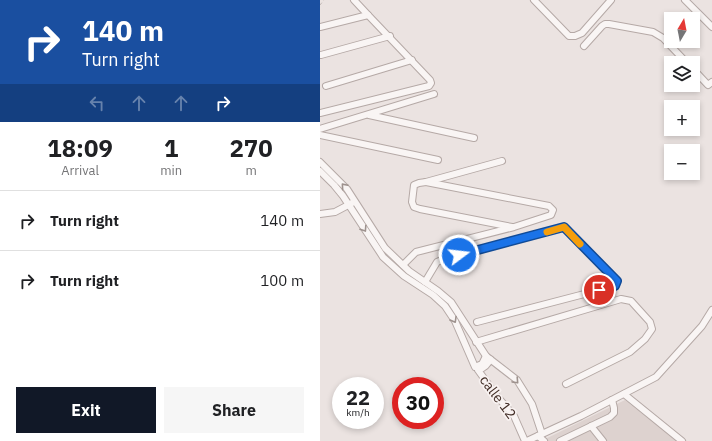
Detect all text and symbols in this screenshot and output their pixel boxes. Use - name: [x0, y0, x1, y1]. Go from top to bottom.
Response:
- text: 140 m: [82, 12, 164, 49]
- north arrow: [664, 12, 700, 48]
- map controls: [664, 12, 700, 180]
- icon: right: [16, 16, 68, 68]
- text: Turn right: [82, 48, 160, 71]
- button: layers: [664, 56, 700, 92]
- icon: left: [86, 92, 108, 114]
- icon: ahead: [128, 92, 150, 114]
- icon: ahead: [170, 92, 192, 114]
- icon: right: [212, 92, 234, 114]
- button: +: [664, 100, 700, 136]
- text: 18:09: [47, 132, 113, 164]
- text: 1: [164, 132, 178, 164]
- text: 270: [229, 132, 273, 164]
- button: −: [664, 144, 700, 180]
- text: Arrival: [61, 162, 99, 179]
- text: min: [160, 162, 182, 179]
- text: m: [245, 162, 257, 179]
- one-way arrow: [341, 184, 348, 191]
- icon: right: [16, 210, 38, 232]
- text: Turn right: [50, 211, 119, 230]
- text: 140 m: [260, 211, 304, 230]
- one-way arrow: [360, 225, 367, 232]
- position arrow: [438, 234, 480, 276]
- icon: right: [16, 270, 38, 292]
- text: Turn right: [50, 271, 119, 290]
- text: 100 m: [260, 271, 304, 290]
- pin: [582, 273, 616, 307]
- icon: arrive: [588, 279, 610, 301]
- one-way arrow: [449, 316, 456, 323]
- street label: calle 12: [476, 372, 520, 422]
- one-way arrow: [511, 376, 519, 384]
- speed limit sign: 30: [392, 377, 444, 429]
- text: 22: [346, 384, 370, 411]
- button: Exit: [16, 387, 156, 433]
- button: Share: [164, 387, 304, 433]
- text: km/h: [346, 406, 370, 419]

